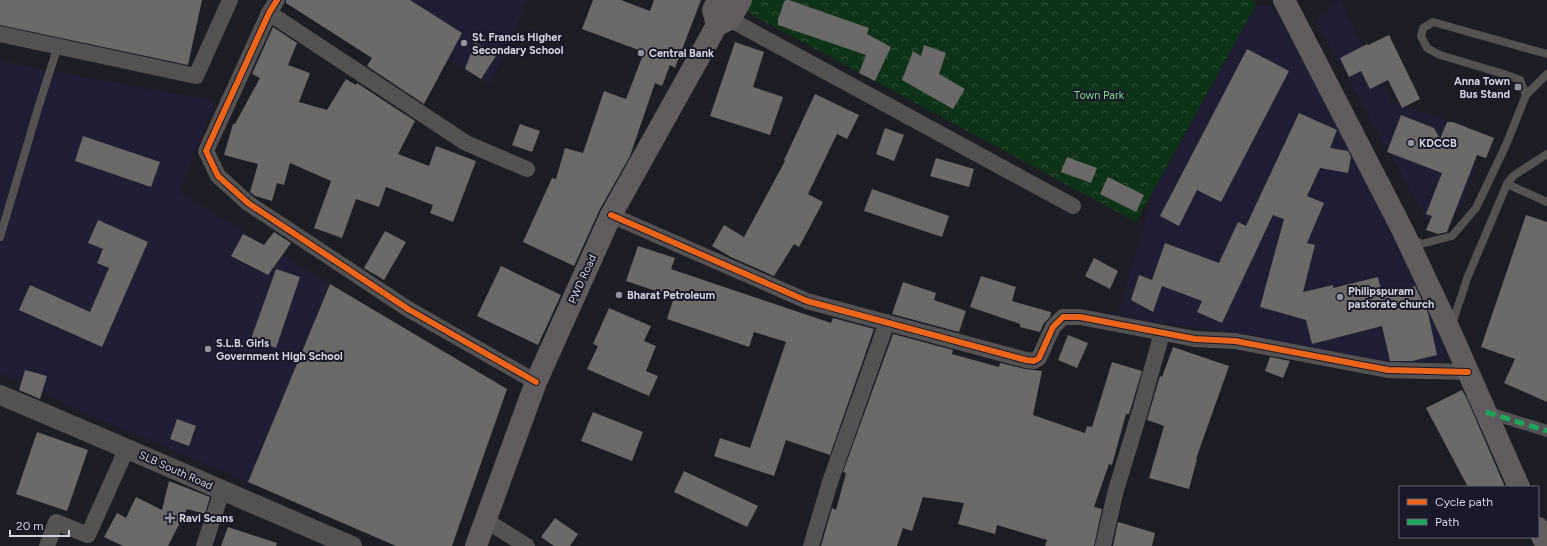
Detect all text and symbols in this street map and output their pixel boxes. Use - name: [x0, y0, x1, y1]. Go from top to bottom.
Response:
- place label: St. Francis Higher Secondary School: [472, 31, 564, 57]
- marker: St. Francis Higher Secondary School: [459, 38, 469, 48]
- place label: Central Bank: [649, 47, 714, 60]
- marker: Central Bank: [636, 48, 646, 58]
- place label: Anna Town Bus Stand: [1454, 75, 1510, 101]
- marker: Anna Town Bus Stand: [1513, 82, 1523, 92]
- park label: Town Park: [1074, 89, 1125, 102]
- place label: KDCCB: [1419, 137, 1457, 150]
- marker: KDCCB: [1406, 138, 1416, 148]
- street label: PWD Road: [566, 253, 599, 306]
- place label: Philipspuram pastorate church: [1348, 285, 1434, 311]
- place label: Bharat Petroleum: [627, 289, 716, 302]
- marker: Bharat Petroleum: [614, 290, 624, 300]
- marker: Philipspuram pastorate church: [1335, 292, 1345, 302]
- place label: S.L.B. Girls Government High School: [216, 337, 343, 363]
- marker: S.L.B. Girls Government High School: [203, 344, 213, 354]
- street label: SLB South Road: [137, 448, 215, 493]
- legend: [1399, 486, 1539, 538]
- text: Cycle path: [1435, 495, 1493, 509]
- scale bar: [10, 512, 69, 538]
- marker: Ravi Scans: [164, 512, 176, 524]
- place label: Ravi Scans: [179, 512, 233, 525]
- text: Path: [1435, 515, 1459, 529]
- text: 20 m: [16, 519, 44, 533]

